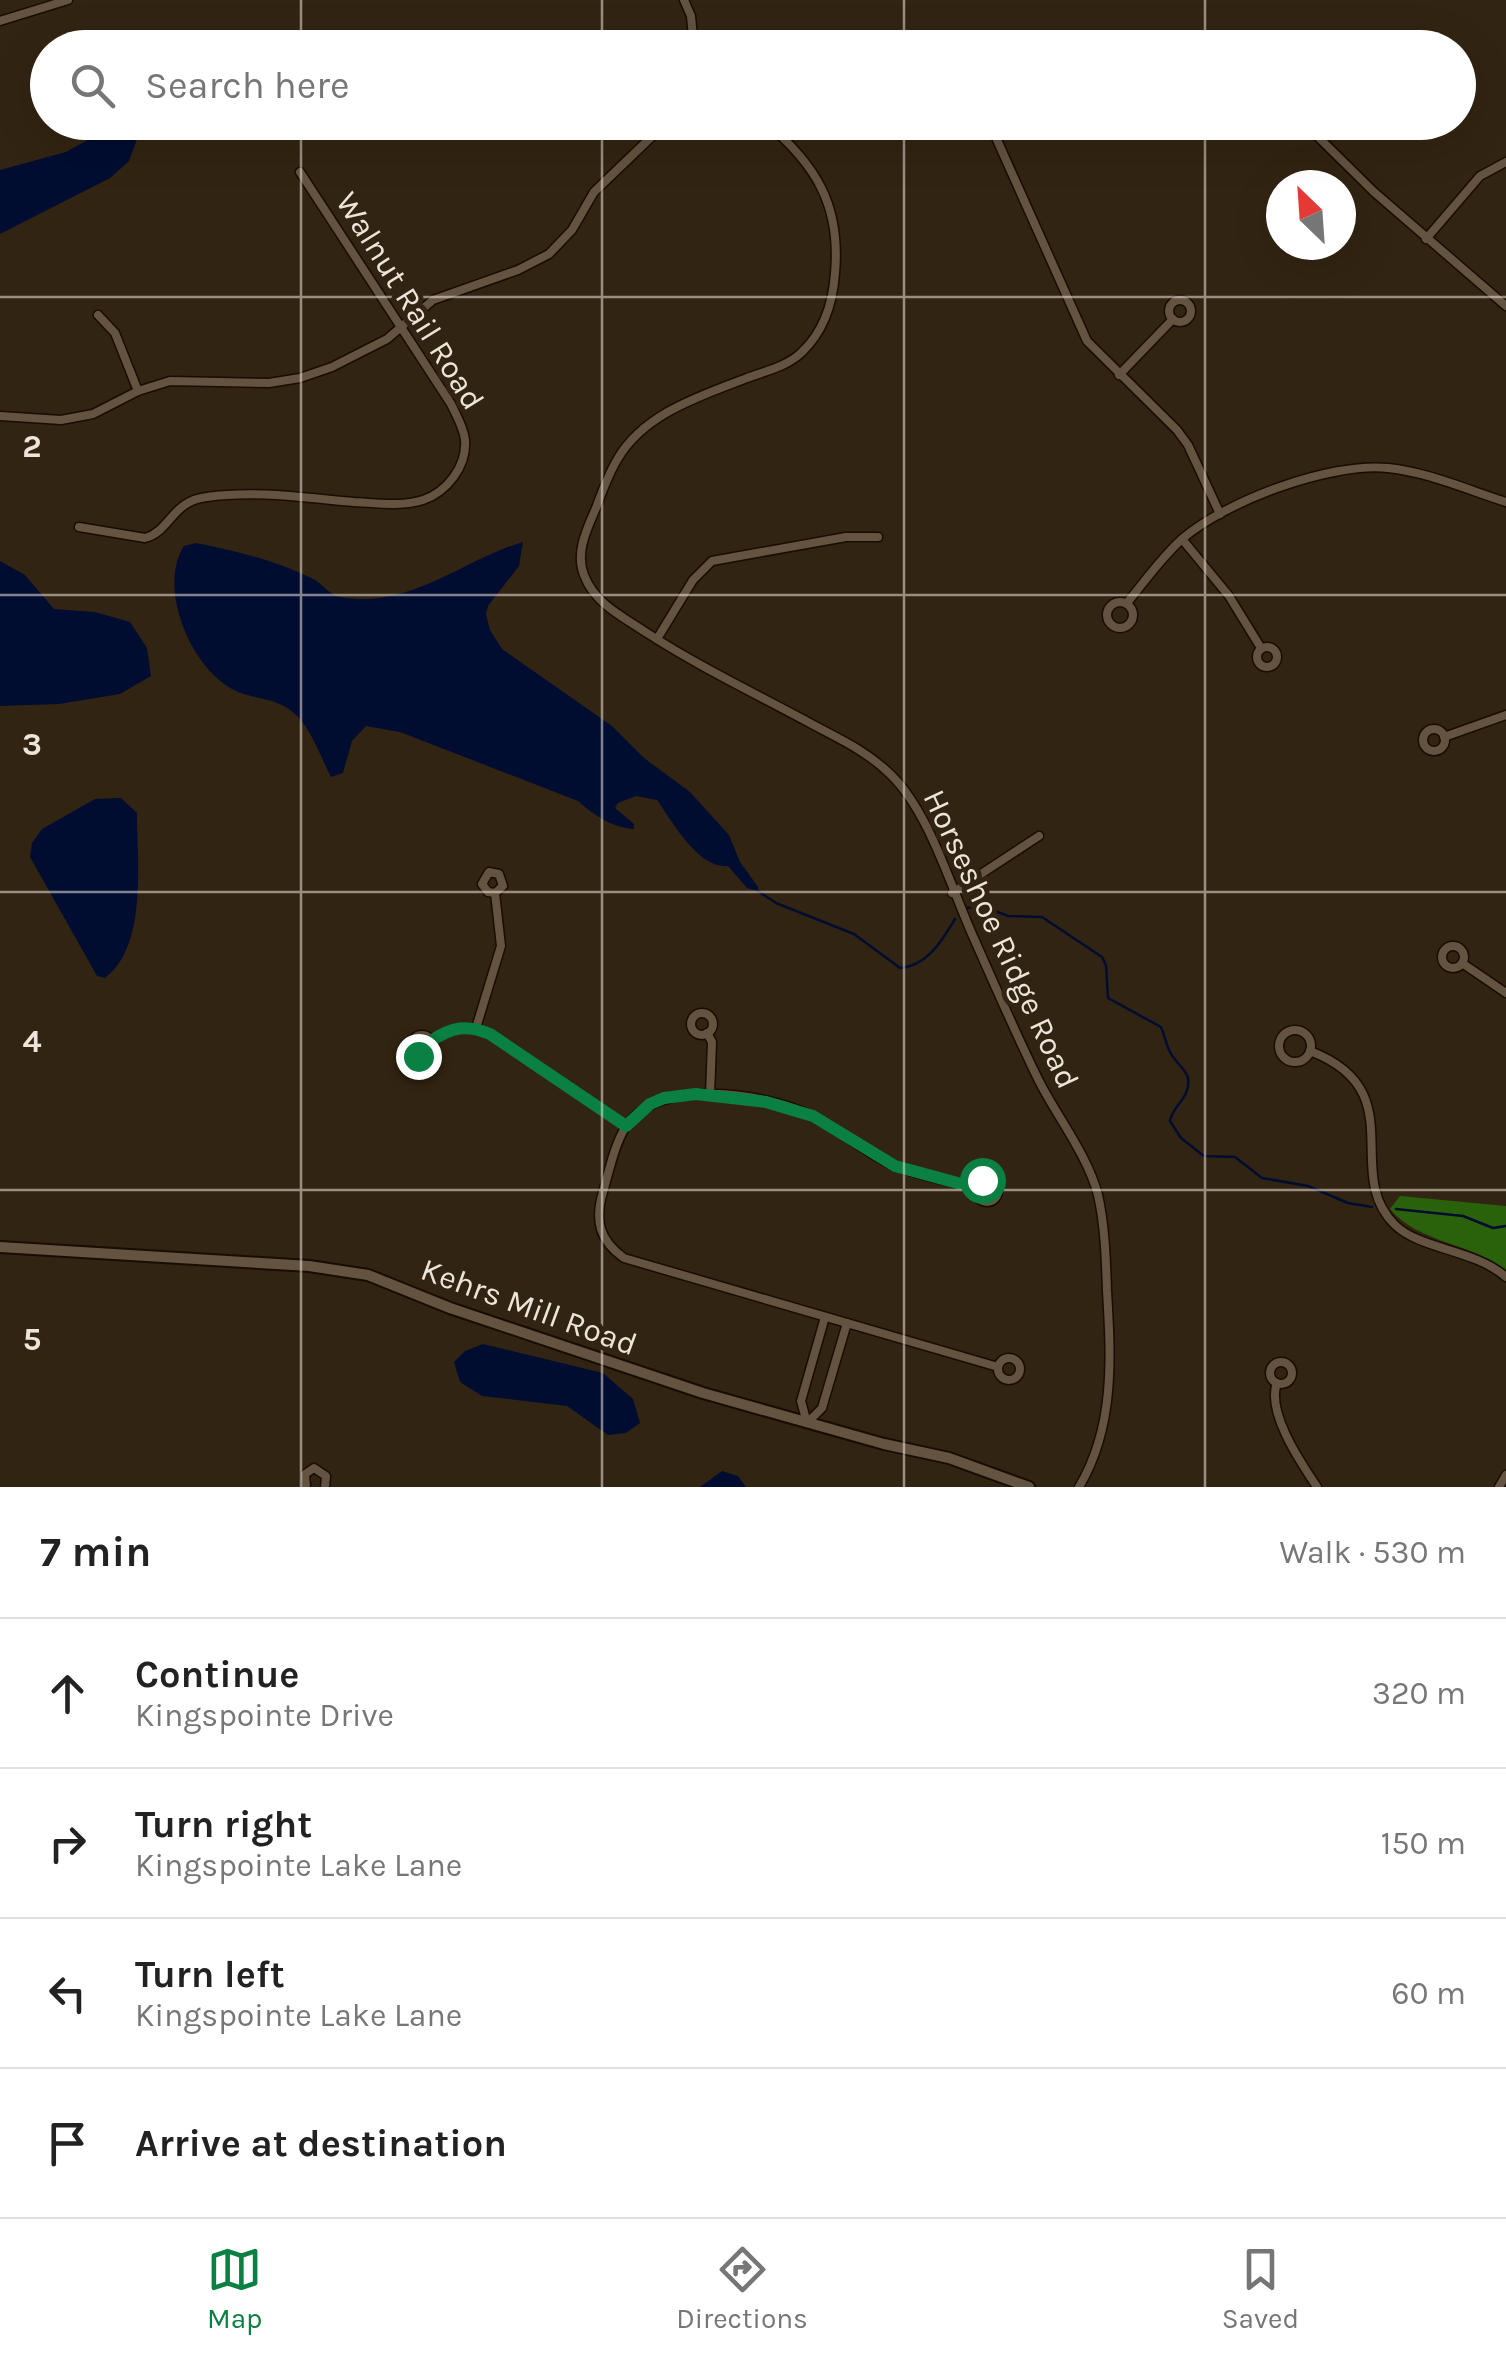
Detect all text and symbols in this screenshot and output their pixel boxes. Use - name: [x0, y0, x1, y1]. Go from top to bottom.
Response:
- search box: [30, 30, 1476, 140]
- icon: search: [65, 58, 120, 113]
- text: Search here: [145, 63, 349, 108]
- north arrow: [1266, 170, 1356, 260]
- street label: Walnut Rail Road: [328, 185, 492, 417]
- text: 2: [22, 428, 42, 465]
- text: 3: [22, 726, 42, 763]
- street label: Horseshoe Ridge Road: [916, 784, 1086, 1094]
- text: 4: [22, 1023, 42, 1060]
- route end: [396, 1034, 442, 1080]
- route start: [960, 1158, 1006, 1204]
- street label: Kehrs Mill Road: [416, 1251, 642, 1363]
- text: 5: [23, 1321, 41, 1358]
- text: 7 min: [40, 1527, 151, 1577]
- text: Walk · 530 m: [1279, 1534, 1466, 1571]
- text: Continue: [135, 1652, 299, 1697]
- icon: ahead: [40, 1666, 95, 1721]
- text: 320 m: [1372, 1675, 1466, 1712]
- text: Kingspointe Drive: [135, 1697, 394, 1734]
- text: Turn right: [135, 1802, 312, 1847]
- icon: right: [40, 1816, 95, 1871]
- text: 150 m: [1381, 1825, 1466, 1862]
- text: Kingspointe Lake Lane: [135, 1847, 462, 1884]
- text: Turn left: [135, 1952, 285, 1997]
- icon: left: [40, 1966, 95, 2021]
- text: 60 m: [1391, 1975, 1466, 2012]
- text: Kingspointe Lake Lane: [135, 1997, 462, 2034]
- icon: arrive: [40, 2116, 95, 2171]
- text: Arrive at destination: [135, 2121, 507, 2166]
- tab: Map: [207, 2242, 262, 2335]
- tab: Directions: [676, 2242, 808, 2335]
- tab: Saved: [1222, 2242, 1299, 2335]

